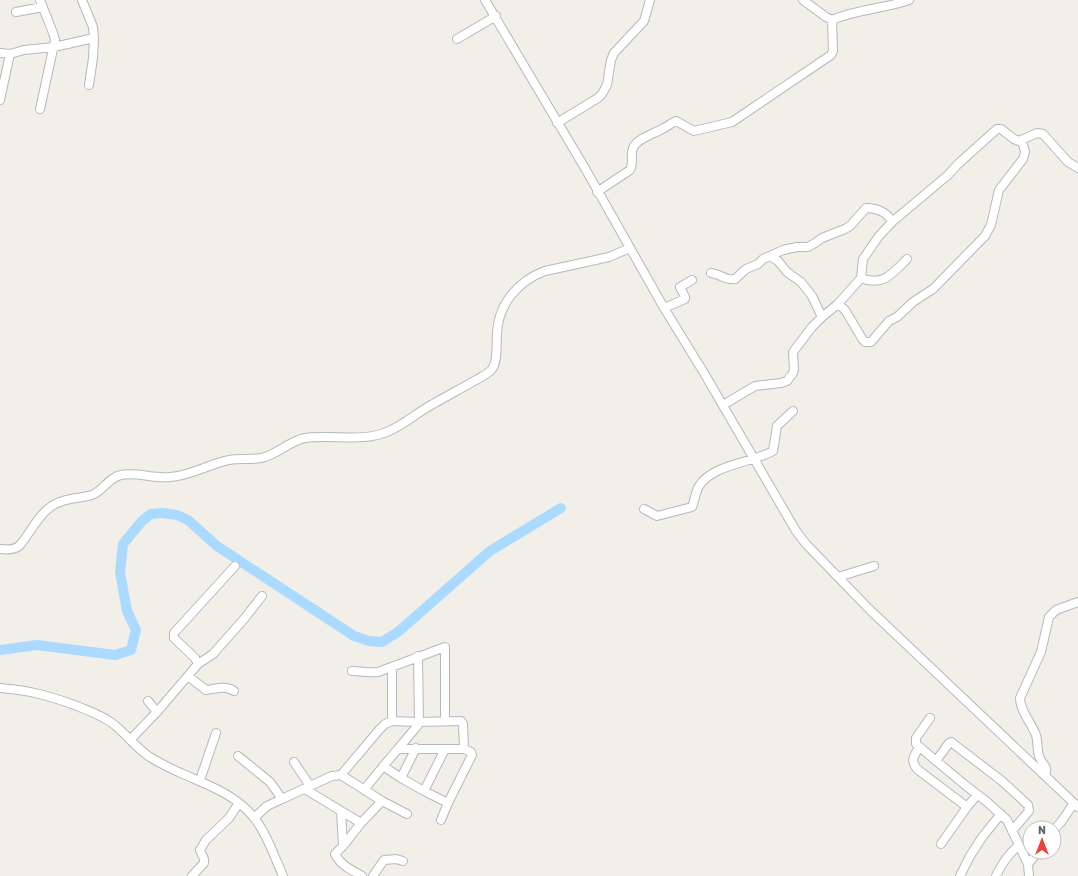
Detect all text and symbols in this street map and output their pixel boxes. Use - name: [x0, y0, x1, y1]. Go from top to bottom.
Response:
- north arrow: [1022, 820, 1062, 860]
- text: N: [1038, 824, 1046, 837]

